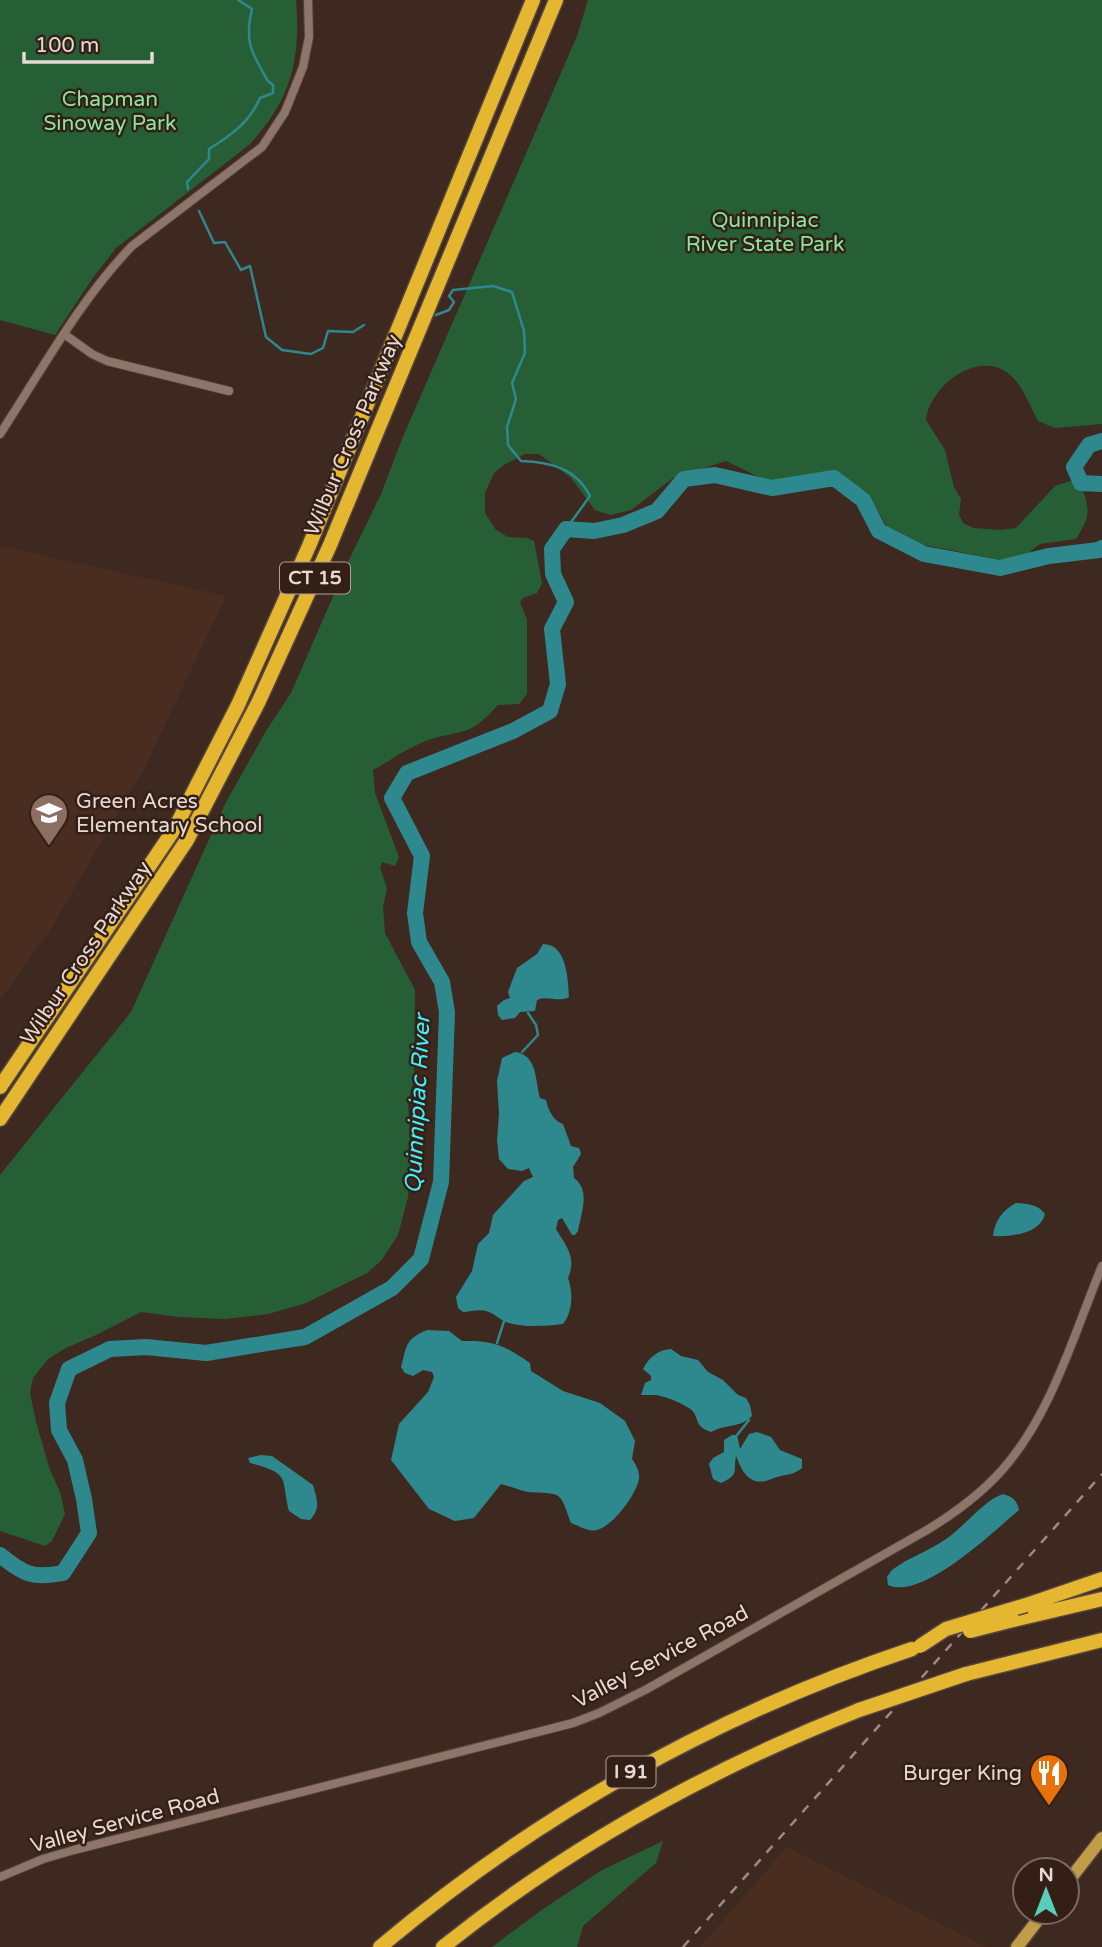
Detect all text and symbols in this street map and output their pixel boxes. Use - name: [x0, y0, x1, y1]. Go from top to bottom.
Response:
- scale bar: [24, 21, 152, 65]
- text: 100 m: [35, 33, 99, 58]
- park label: Chapman Sinoway Park: [43, 87, 177, 136]
- park label: Quinnipiac River State Park: [686, 208, 844, 257]
- street label: Wilbur Cross Parkway: [299, 331, 407, 539]
- road number: CT 15: [280, 562, 350, 594]
- place label: Green Acres Elementary School: [76, 789, 263, 838]
- school or university icon: Green Acres Elementary School: [28, 792, 70, 847]
- street label: Wilbur Cross Parkway: [15, 857, 157, 1049]
- water label: Quinnipiac River: [399, 1011, 437, 1194]
- street label: Valley Service Road: [569, 1600, 753, 1714]
- restaurant icon: Burger King: [1028, 1752, 1070, 1807]
- road number: I 91: [606, 1756, 656, 1788]
- place label: Burger King: [903, 1761, 1022, 1786]
- street label: Valley Service Road: [28, 1784, 222, 1858]
- north arrow: [1011, 1856, 1081, 1926]
- text: N: [1038, 1864, 1054, 1886]

